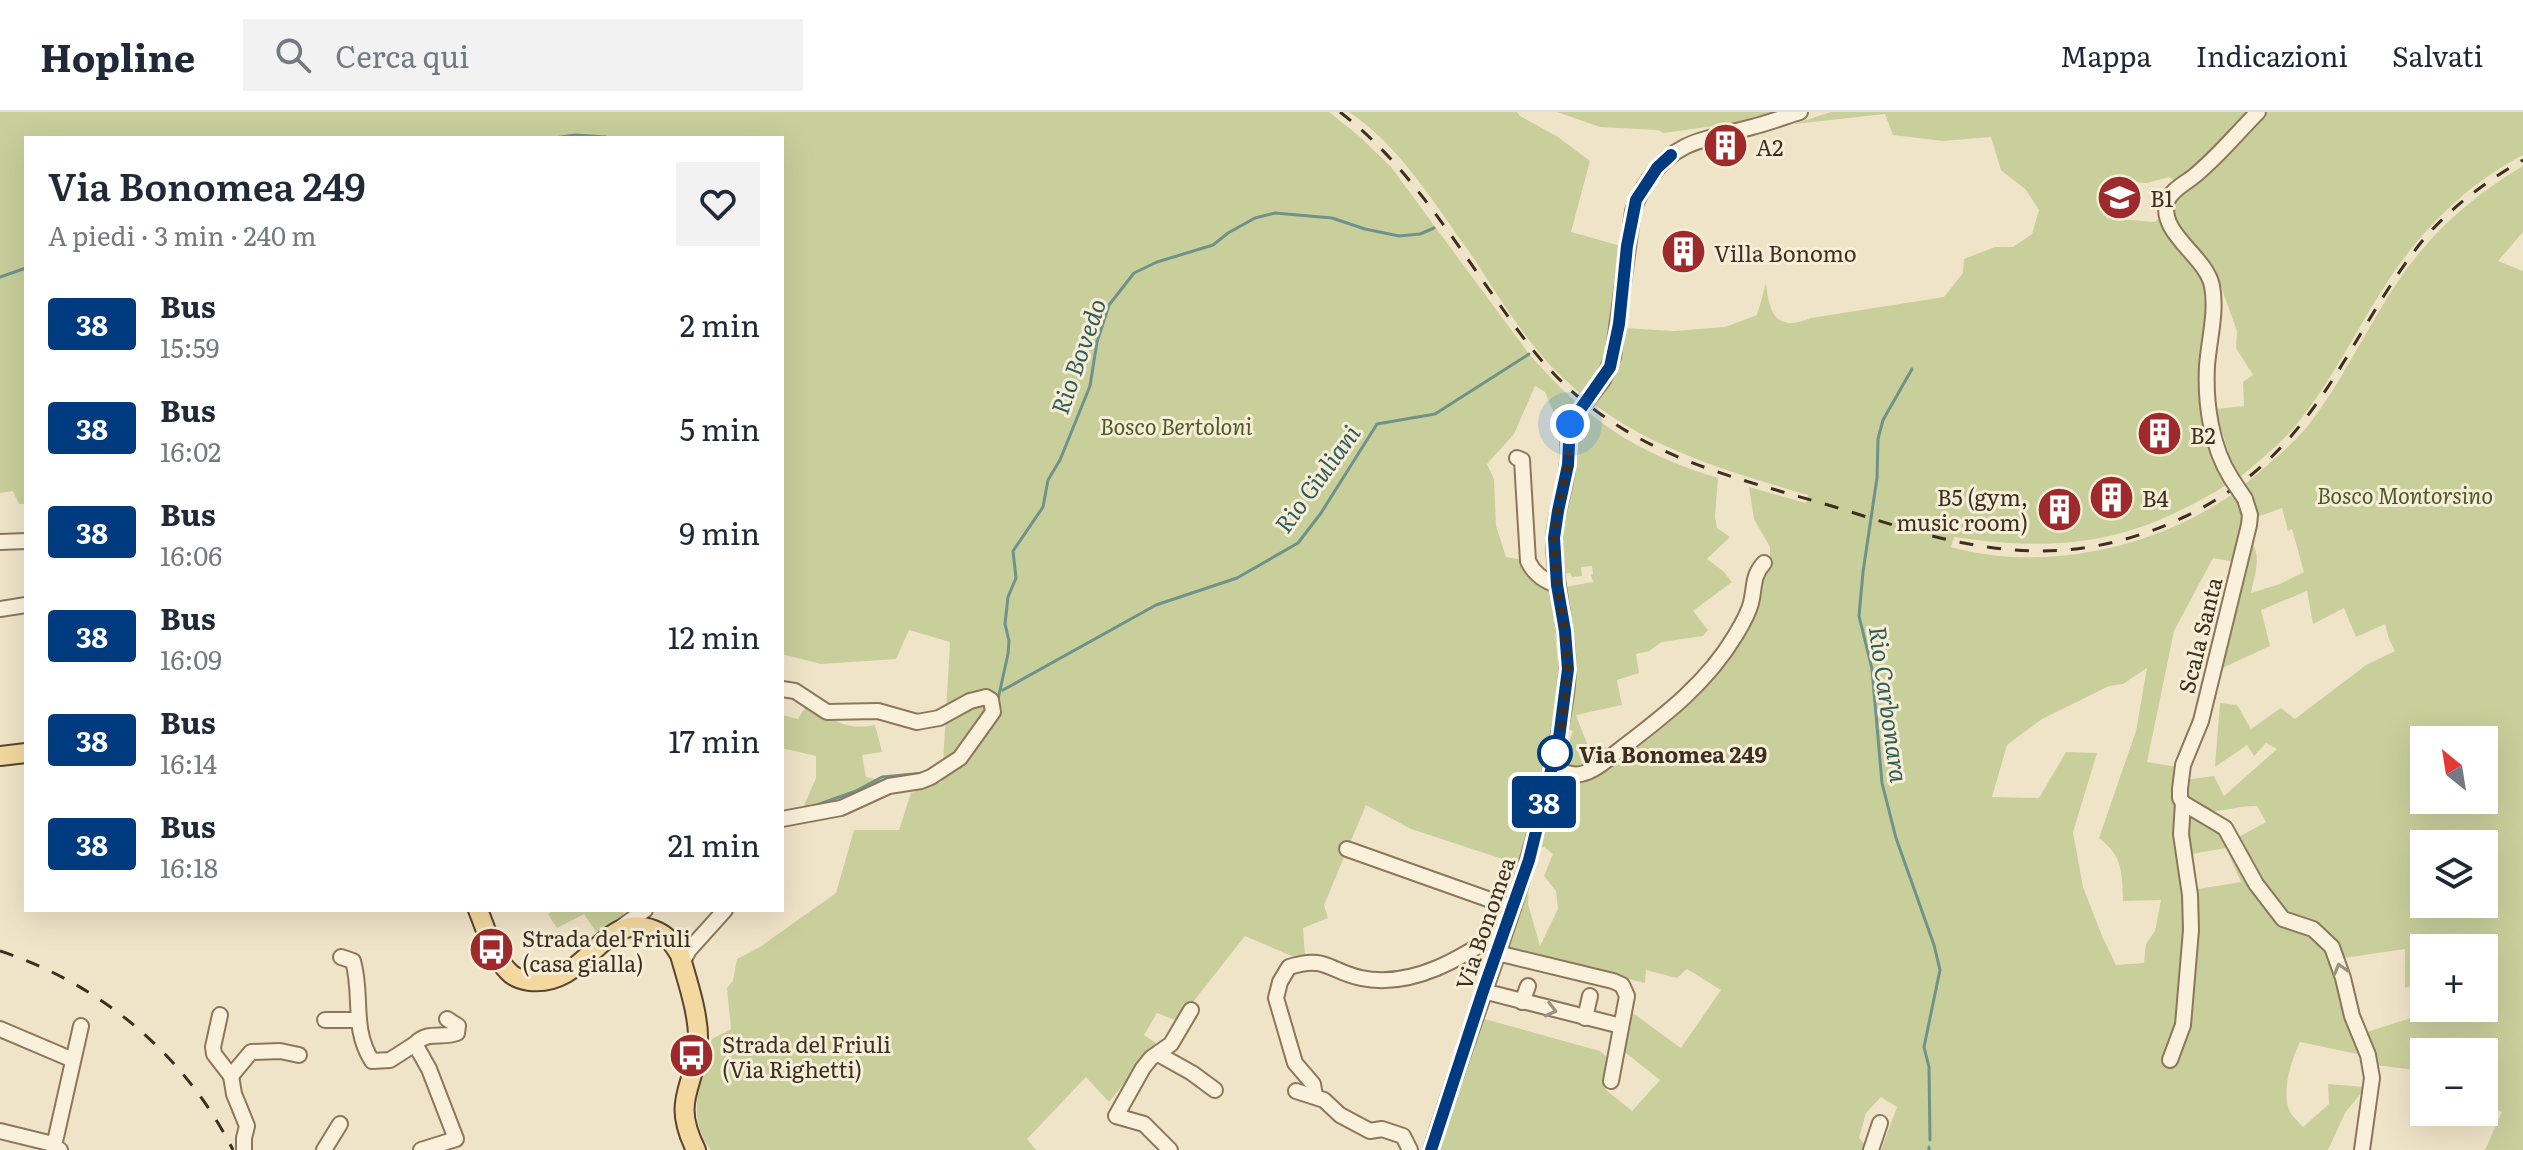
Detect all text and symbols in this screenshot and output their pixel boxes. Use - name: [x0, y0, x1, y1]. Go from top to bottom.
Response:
- search box: [243, 19, 803, 91]
- text: Hopline: [40, 27, 195, 84]
- icon: search: [271, 33, 315, 77]
- text: Cerca qui: [335, 33, 469, 77]
- text: Mappa: [2060, 34, 2152, 76]
- text: Indicazioni: [2196, 34, 2348, 76]
- text: Salvati: [2392, 34, 2483, 76]
- building icon: A2: [1701, 122, 1749, 170]
- place label: A2: [1756, 130, 1783, 163]
- text: Via Bonomea 249: [48, 156, 366, 213]
- button: heart: [676, 162, 760, 246]
- school or university icon: B1: [2095, 173, 2143, 221]
- place label: B1: [2150, 181, 2174, 214]
- text: A piedi · 3 min · 240 m: [48, 215, 317, 254]
- building icon: Villa Bonomo: [1659, 228, 1707, 276]
- place label: Villa Bonomo: [1714, 236, 1857, 269]
- text: Bus: [160, 283, 216, 327]
- water label: Rio Bovedo: [1041, 293, 1113, 419]
- text: 2 min: [680, 302, 760, 346]
- text: 38: [76, 303, 108, 345]
- text: 15:59: [160, 327, 219, 366]
- text: Bus: [160, 387, 216, 431]
- your location: [1550, 404, 1590, 444]
- text: 5 min: [680, 406, 760, 450]
- text: 38: [76, 407, 108, 449]
- park label: Bosco Bertoloni: [1100, 409, 1253, 442]
- building icon: B2: [2135, 410, 2183, 458]
- water label: Rio Giuliani: [1265, 417, 1367, 539]
- place label: B2: [2190, 418, 2216, 451]
- text: 16:02: [160, 431, 221, 470]
- building icon: B4: [2087, 473, 2135, 521]
- park label: Bosco Montorsino: [2317, 478, 2493, 511]
- place label: B5 (gym, music room): [1896, 480, 2028, 538]
- place label: B4: [2142, 481, 2169, 514]
- building icon: B5 (gym, music room): [2035, 485, 2083, 533]
- text: Bus: [160, 491, 216, 535]
- text: 9 min: [679, 510, 760, 554]
- text: 38: [76, 511, 108, 553]
- text: 16:06: [160, 535, 222, 574]
- street label: Scala Santa: [2169, 573, 2229, 697]
- text: Bus: [160, 595, 216, 639]
- text: 12 min: [668, 614, 760, 658]
- text: 38: [76, 615, 108, 657]
- water label: Rio Carbonara: [1862, 624, 1918, 785]
- text: 16:09: [160, 639, 222, 678]
- text: Bus: [160, 699, 216, 743]
- text: 17 min: [669, 718, 760, 762]
- text: 38: [76, 719, 108, 761]
- north arrow: [2410, 726, 2498, 814]
- map controls: [2410, 726, 2498, 1126]
- marker: Via Bonomea 249: [1538, 736, 1572, 770]
- place label: Via Bonomea 249: [1579, 737, 1767, 770]
- text: 16:14: [160, 743, 217, 782]
- line badge: 38: [1508, 776, 1580, 828]
- text: 38: [1528, 781, 1560, 823]
- text: Bus: [160, 803, 216, 847]
- text: 21 min: [668, 822, 760, 866]
- text: 38: [76, 823, 108, 865]
- button: layers: [2410, 830, 2498, 918]
- text: 16:18: [160, 847, 218, 886]
- street label: Via Bonomea: [1446, 852, 1522, 994]
- place label: Strada del Friuli (casa gialla): [522, 921, 691, 979]
- bus stop icon: Strada del Friuli (casa gialla): [467, 926, 515, 974]
- button: +: [2410, 934, 2498, 1022]
- one-way arrow: [2333, 963, 2349, 977]
- one-way arrow: [1544, 1000, 1558, 1017]
- place label: Strada del Friuli (Via Righetti): [722, 1027, 891, 1085]
- bus stop icon: Strada del Friuli (Via Righetti): [667, 1032, 715, 1080]
- button: −: [2410, 1038, 2498, 1126]

